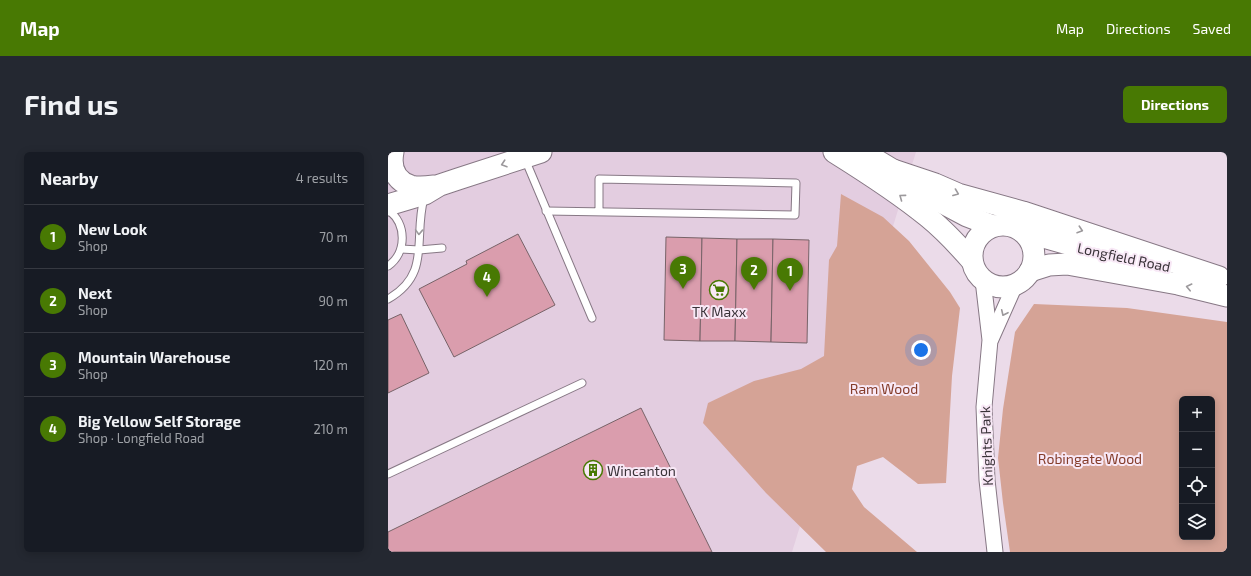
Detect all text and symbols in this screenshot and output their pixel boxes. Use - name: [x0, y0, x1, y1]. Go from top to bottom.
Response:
- text: Map: [20, 17, 60, 40]
- text: Map: [1056, 20, 1084, 37]
- text: Directions: [1106, 20, 1171, 37]
- text: Saved: [1193, 20, 1231, 37]
- button: Directions: [1123, 86, 1227, 123]
- text: Find us: [24, 87, 118, 121]
- one-way arrow: [500, 159, 507, 168]
- text: Nearby: [40, 168, 98, 188]
- text: 4 results: [296, 170, 348, 186]
- one-way arrow: [952, 188, 959, 196]
- one-way arrow: [899, 195, 906, 202]
- text: New Look: [78, 220, 147, 238]
- one-way arrow: [1076, 225, 1083, 234]
- text: 1: [50, 229, 56, 245]
- text: 70 m: [319, 229, 348, 245]
- one-way arrow: [415, 229, 424, 235]
- text: Shop: [78, 238, 108, 254]
- street label: Longfield Road: [1076, 239, 1172, 275]
- pin: 3: [670, 256, 696, 289]
- pin: 2: [741, 257, 767, 290]
- pin: 1: [777, 258, 803, 291]
- pin: 4: [474, 264, 500, 297]
- supermarket icon: TK Maxx: [708, 279, 730, 301]
- one-way arrow: [1186, 283, 1192, 291]
- text: Next: [78, 284, 112, 302]
- text: 2: [49, 293, 57, 309]
- text: 90 m: [318, 293, 348, 309]
- text: Shop: [78, 302, 108, 318]
- place label: TK Maxx: [692, 303, 747, 320]
- one-way arrow: [1001, 308, 1009, 316]
- your location: [911, 340, 931, 360]
- text: Mountain Warehouse: [78, 348, 230, 366]
- text: 3: [49, 357, 57, 373]
- text: 120 m: [313, 357, 348, 373]
- text: Shop: [78, 366, 108, 382]
- park label: Ram Wood: [850, 380, 918, 397]
- map controls: [1179, 396, 1215, 540]
- button: +: [1179, 396, 1215, 432]
- street label: Knights Park: [976, 406, 996, 486]
- text: Big Yellow Self Storage: [78, 412, 241, 430]
- text: 4: [49, 421, 57, 437]
- text: 210 m: [313, 421, 348, 437]
- text: Shop · Longfield Road: [78, 430, 205, 446]
- button: −: [1179, 432, 1215, 468]
- park label: Robingate Wood: [1038, 450, 1142, 467]
- building icon: Wincanton: [582, 459, 604, 481]
- place label: Wincanton: [607, 462, 676, 479]
- button: locate: [1179, 468, 1215, 504]
- button: layers: [1179, 504, 1215, 540]

